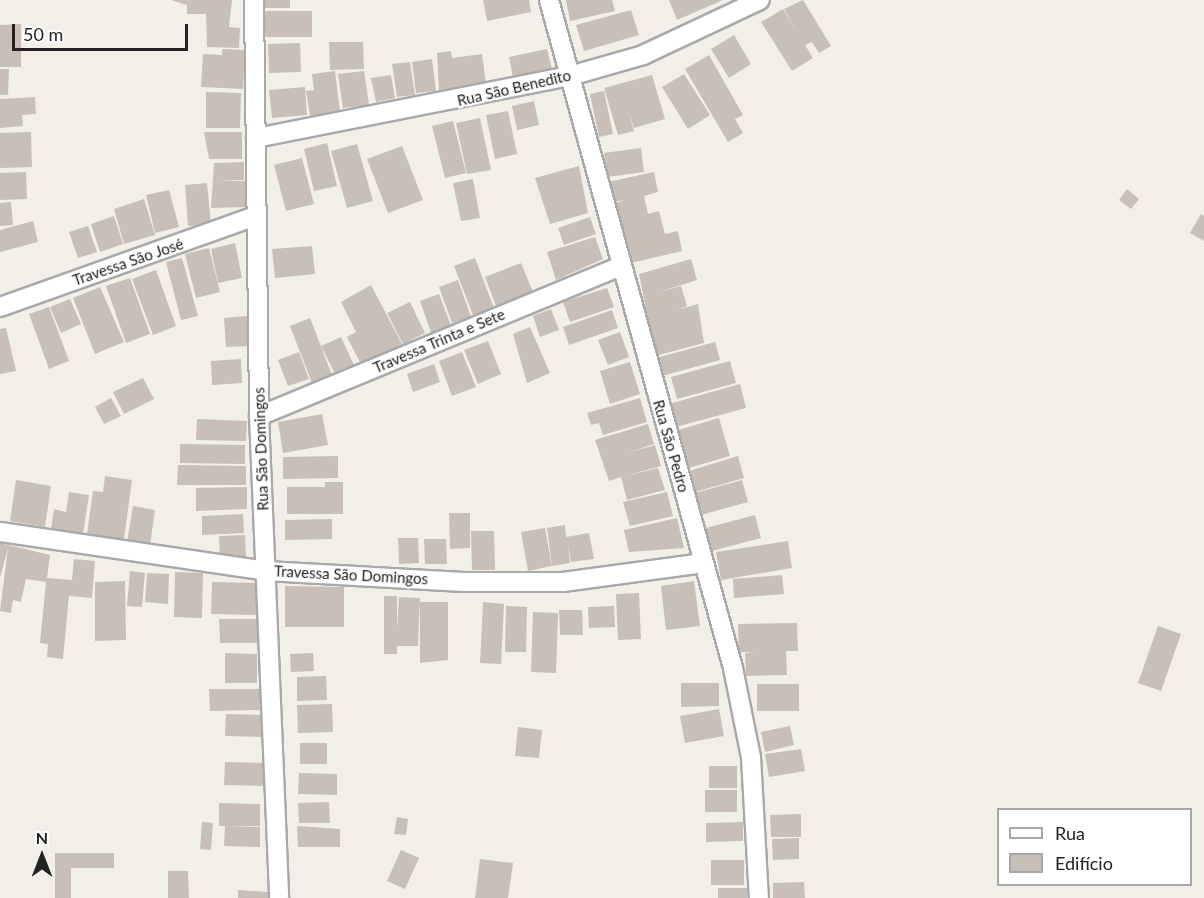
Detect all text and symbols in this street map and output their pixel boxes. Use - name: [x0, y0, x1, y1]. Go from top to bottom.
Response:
- scale bar: [15, 12, 190, 50]
- text: 50 m: [23, 23, 63, 45]
- street label: Rua São Benedito: [455, 66, 573, 110]
- street label: Travessa São José: [70, 235, 186, 289]
- street label: Travessa Trinta e Sete: [370, 305, 508, 377]
- street label: Rua São Domingos: [250, 387, 272, 511]
- street label: Rua São Pedro: [649, 398, 693, 494]
- street label: Travessa São Domingos: [274, 562, 428, 588]
- legend: [997, 808, 1192, 886]
- text: Rua: [1055, 822, 1085, 844]
- north arrow: [12, 826, 72, 886]
- text: N: [36, 828, 48, 847]
- text: Edifício: [1055, 852, 1113, 874]

